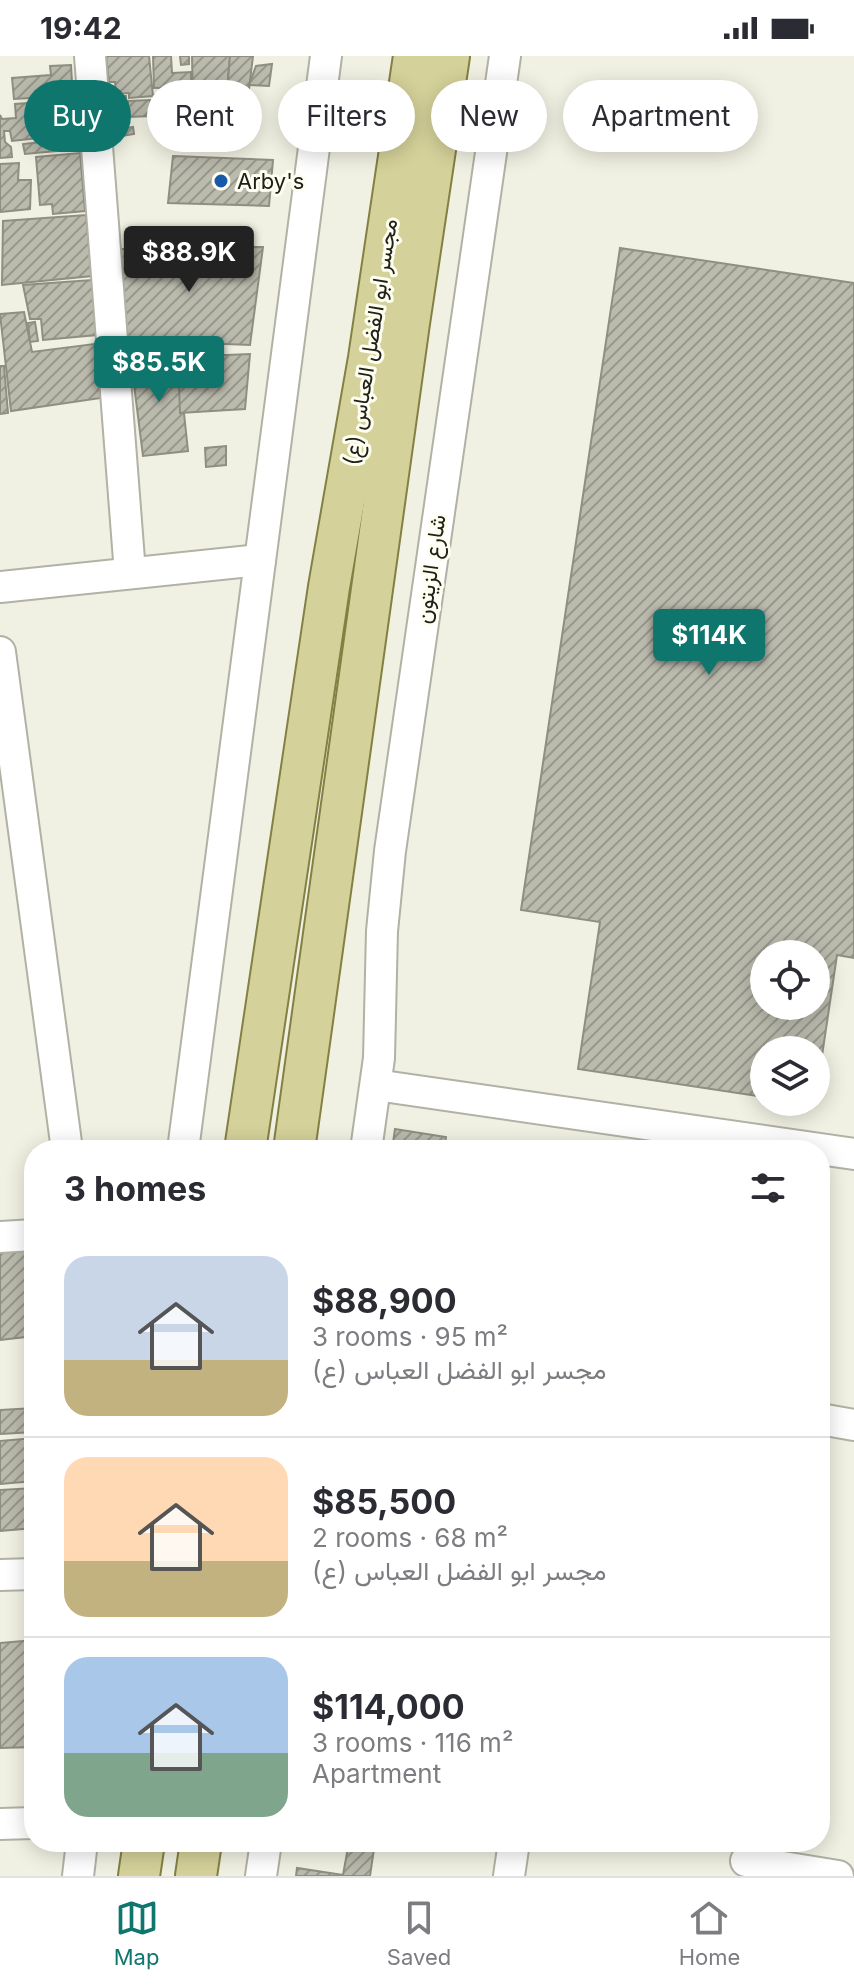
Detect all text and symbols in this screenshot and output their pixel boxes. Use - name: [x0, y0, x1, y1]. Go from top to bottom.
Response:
- text: 19:42: [40, 10, 122, 46]
- chip: Buy: [24, 80, 131, 152]
- chip: Rent: [147, 80, 262, 152]
- chip: Filters: [278, 80, 415, 152]
- chip: New: [431, 80, 547, 152]
- chip: Apartment: [563, 80, 758, 152]
- place label: Arby's: [237, 168, 304, 194]
- marker: Arby's: [212, 172, 230, 190]
- street label: مجسر ابو الفضل العباس (ع): [338, 217, 404, 467]
- pin: $88.9K: [124, 226, 254, 294]
- text: $88.9K: [142, 236, 236, 267]
- pin: $85.5K: [94, 336, 224, 404]
- text: $85.5K: [112, 346, 206, 377]
- street label: شارع الزيتون: [409, 513, 452, 625]
- pin: $114K: [653, 609, 765, 677]
- text: $114K: [671, 619, 747, 650]
- map controls: [750, 940, 830, 1116]
- button: locate: [750, 940, 830, 1020]
- button: layers: [750, 1036, 830, 1116]
- icon: filters: [746, 1166, 790, 1210]
- text: 3 homes: [64, 1168, 206, 1209]
- text: $88,900: [312, 1280, 457, 1321]
- icon: home: [128, 1288, 224, 1384]
- text: 3 rooms · 95 m²: [312, 1321, 508, 1352]
- text: مجسر ابو الفضل العباس (ع): [312, 1354, 606, 1385]
- text: $85,500: [312, 1481, 456, 1522]
- icon: home: [128, 1489, 224, 1585]
- text: 2 rooms · 68 m²: [312, 1522, 508, 1553]
- text: مجسر ابو الفضل العباس (ع): [312, 1555, 606, 1586]
- text: $114,000: [312, 1686, 465, 1727]
- icon: home: [128, 1689, 224, 1785]
- text: 3 rooms · 116 m²: [312, 1727, 513, 1758]
- text: Apartment: [312, 1758, 441, 1789]
- tab: Map: [114, 1896, 159, 1970]
- tab: Saved: [387, 1896, 451, 1970]
- tab: Home: [679, 1896, 740, 1970]

